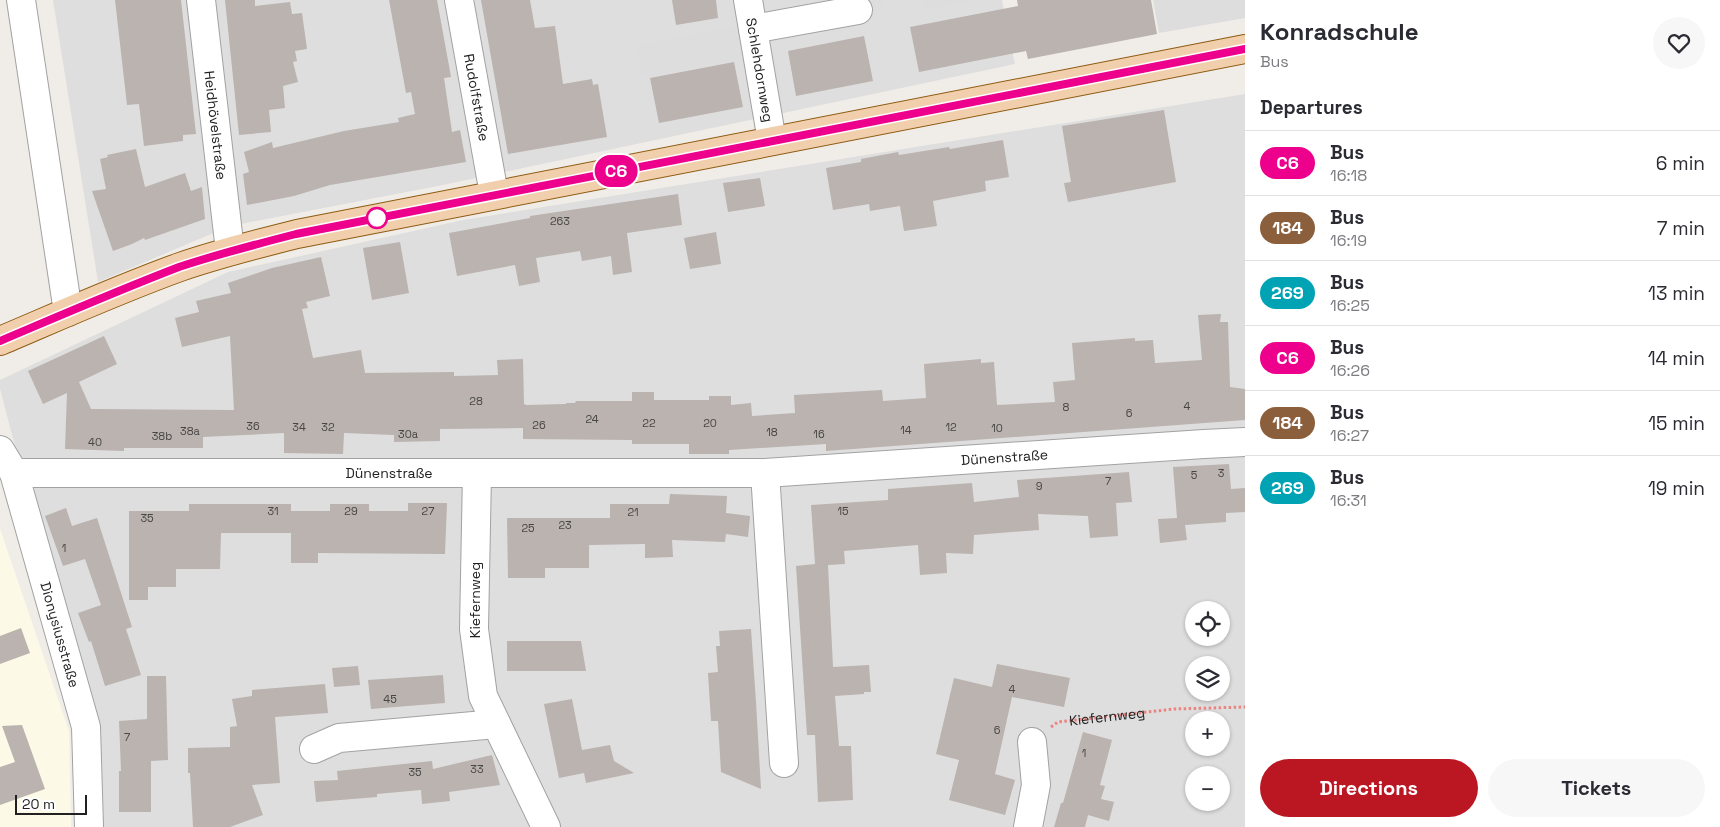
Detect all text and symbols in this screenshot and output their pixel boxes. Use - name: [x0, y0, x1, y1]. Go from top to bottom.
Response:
- street label: Schlehdornweg: [742, 16, 778, 124]
- text: Konradschule: [1260, 16, 1419, 47]
- button: heart: [1653, 17, 1705, 69]
- text: Bus: [1260, 51, 1289, 72]
- street label: Rudolfstraße: [460, 52, 493, 143]
- street label: Heidhövelstraße: [200, 70, 231, 181]
- text: Departures: [1260, 95, 1363, 120]
- text: Bus: [1330, 140, 1364, 165]
- text: C6: [1276, 151, 1299, 174]
- text: 6 min: [1656, 151, 1705, 176]
- line badge: C6: [594, 155, 638, 187]
- text: C6: [605, 159, 627, 182]
- text: 16:18: [1330, 165, 1367, 186]
- text: Bus: [1330, 205, 1364, 230]
- unlabelled marker: [366, 207, 388, 229]
- house number: 263: [550, 214, 570, 228]
- text: 184: [1272, 216, 1303, 239]
- text: 7 min: [1657, 216, 1705, 241]
- text: 16:19: [1330, 230, 1367, 251]
- text: Bus: [1330, 270, 1364, 295]
- text: 269: [1271, 281, 1304, 304]
- text: 13 min: [1648, 281, 1705, 306]
- text: 16:25: [1330, 295, 1370, 316]
- text: Bus: [1330, 335, 1364, 360]
- text: C6: [1276, 346, 1299, 369]
- text: 14 min: [1648, 346, 1705, 371]
- text: 16:26: [1330, 360, 1370, 381]
- house number: 28: [469, 394, 483, 408]
- house number: 4: [1184, 399, 1191, 413]
- house number: 8: [1063, 400, 1070, 414]
- text: Bus: [1330, 400, 1364, 425]
- house number: 6: [1126, 406, 1133, 420]
- text: 184: [1272, 411, 1303, 434]
- text: 15 min: [1648, 411, 1705, 436]
- house number: 24: [585, 412, 599, 426]
- house number: 22: [642, 416, 656, 430]
- house number: 20: [703, 416, 717, 430]
- house number: 26: [532, 418, 546, 432]
- house number: 36: [246, 419, 260, 433]
- house number: 34: [292, 420, 306, 434]
- house number: 32: [321, 420, 335, 434]
- house number: 12: [945, 420, 957, 434]
- house number: 10: [991, 421, 1003, 435]
- house number: 14: [900, 423, 912, 437]
- house number: 38a: [180, 424, 201, 438]
- house number: 18: [766, 425, 778, 439]
- text: 16:27: [1330, 425, 1369, 446]
- house number: 30a: [398, 427, 419, 441]
- house number: 16: [813, 427, 825, 441]
- house number: 38b: [152, 429, 172, 443]
- house number: 40: [88, 435, 102, 449]
- street label: Dünenstraße: [960, 445, 1049, 469]
- street label: Dünenstraße: [345, 464, 433, 482]
- text: Bus: [1330, 465, 1364, 490]
- house number: 3: [1218, 466, 1225, 480]
- house number: 5: [1191, 468, 1198, 482]
- house number: 7: [1105, 474, 1111, 488]
- text: 269: [1271, 476, 1304, 499]
- text: 19 min: [1648, 476, 1705, 501]
- house number: 9: [1036, 479, 1043, 493]
- text: 16:31: [1330, 490, 1367, 511]
- house number: 31: [267, 504, 279, 518]
- house number: 29: [344, 504, 358, 518]
- house number: 27: [422, 504, 434, 518]
- house number: 15: [837, 504, 849, 518]
- house number: 21: [627, 505, 639, 519]
- house number: 35: [140, 511, 154, 525]
- house number: 23: [558, 518, 572, 532]
- house number: 25: [521, 521, 535, 535]
- house number: 1: [62, 541, 66, 555]
- street label: Kiefernweg: [466, 562, 484, 638]
- street label: Dionysiusstraße: [36, 580, 83, 690]
- map controls: [1185, 601, 1230, 811]
- button: locate: [1185, 601, 1230, 646]
- button: layers: [1185, 656, 1230, 701]
- house number: 4: [1009, 682, 1016, 696]
- house number: 45: [383, 692, 397, 706]
- street label: Kiefernweg: [1068, 703, 1146, 730]
- button: +: [1185, 711, 1230, 756]
- house number: 6: [994, 723, 1001, 737]
- house number: 7: [124, 730, 130, 744]
- house number: 1: [1082, 746, 1086, 760]
- button: Directions: [1260, 759, 1478, 817]
- button: Tickets: [1488, 759, 1705, 817]
- house number: 33: [470, 762, 484, 776]
- house number: 35: [408, 765, 422, 779]
- button: −: [1185, 766, 1230, 811]
- scale bar: [15, 792, 88, 815]
- text: 20 m: [22, 795, 55, 813]

